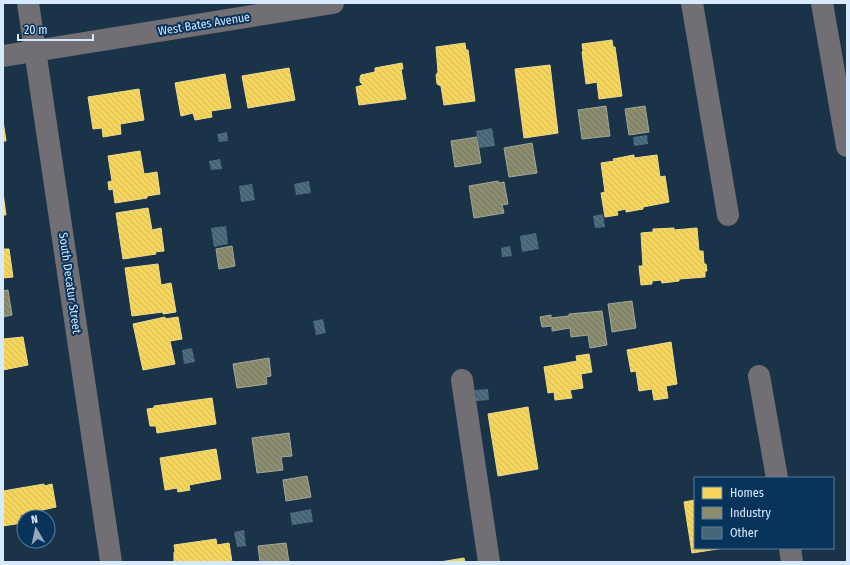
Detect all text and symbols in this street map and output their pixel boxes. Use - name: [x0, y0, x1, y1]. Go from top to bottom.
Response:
- street label: West Bates Avenue: [157, 10, 251, 38]
- scale bar: [18, 16, 93, 42]
- text: 20 m: [24, 23, 48, 37]
- street label: South Decatur Street: [56, 231, 84, 335]
- legend: [694, 477, 834, 549]
- text: Homes: [730, 486, 764, 500]
- text: Industry: [730, 506, 771, 520]
- north arrow: [16, 509, 56, 549]
- text: N: [30, 513, 39, 527]
- text: Other: [730, 526, 759, 540]

